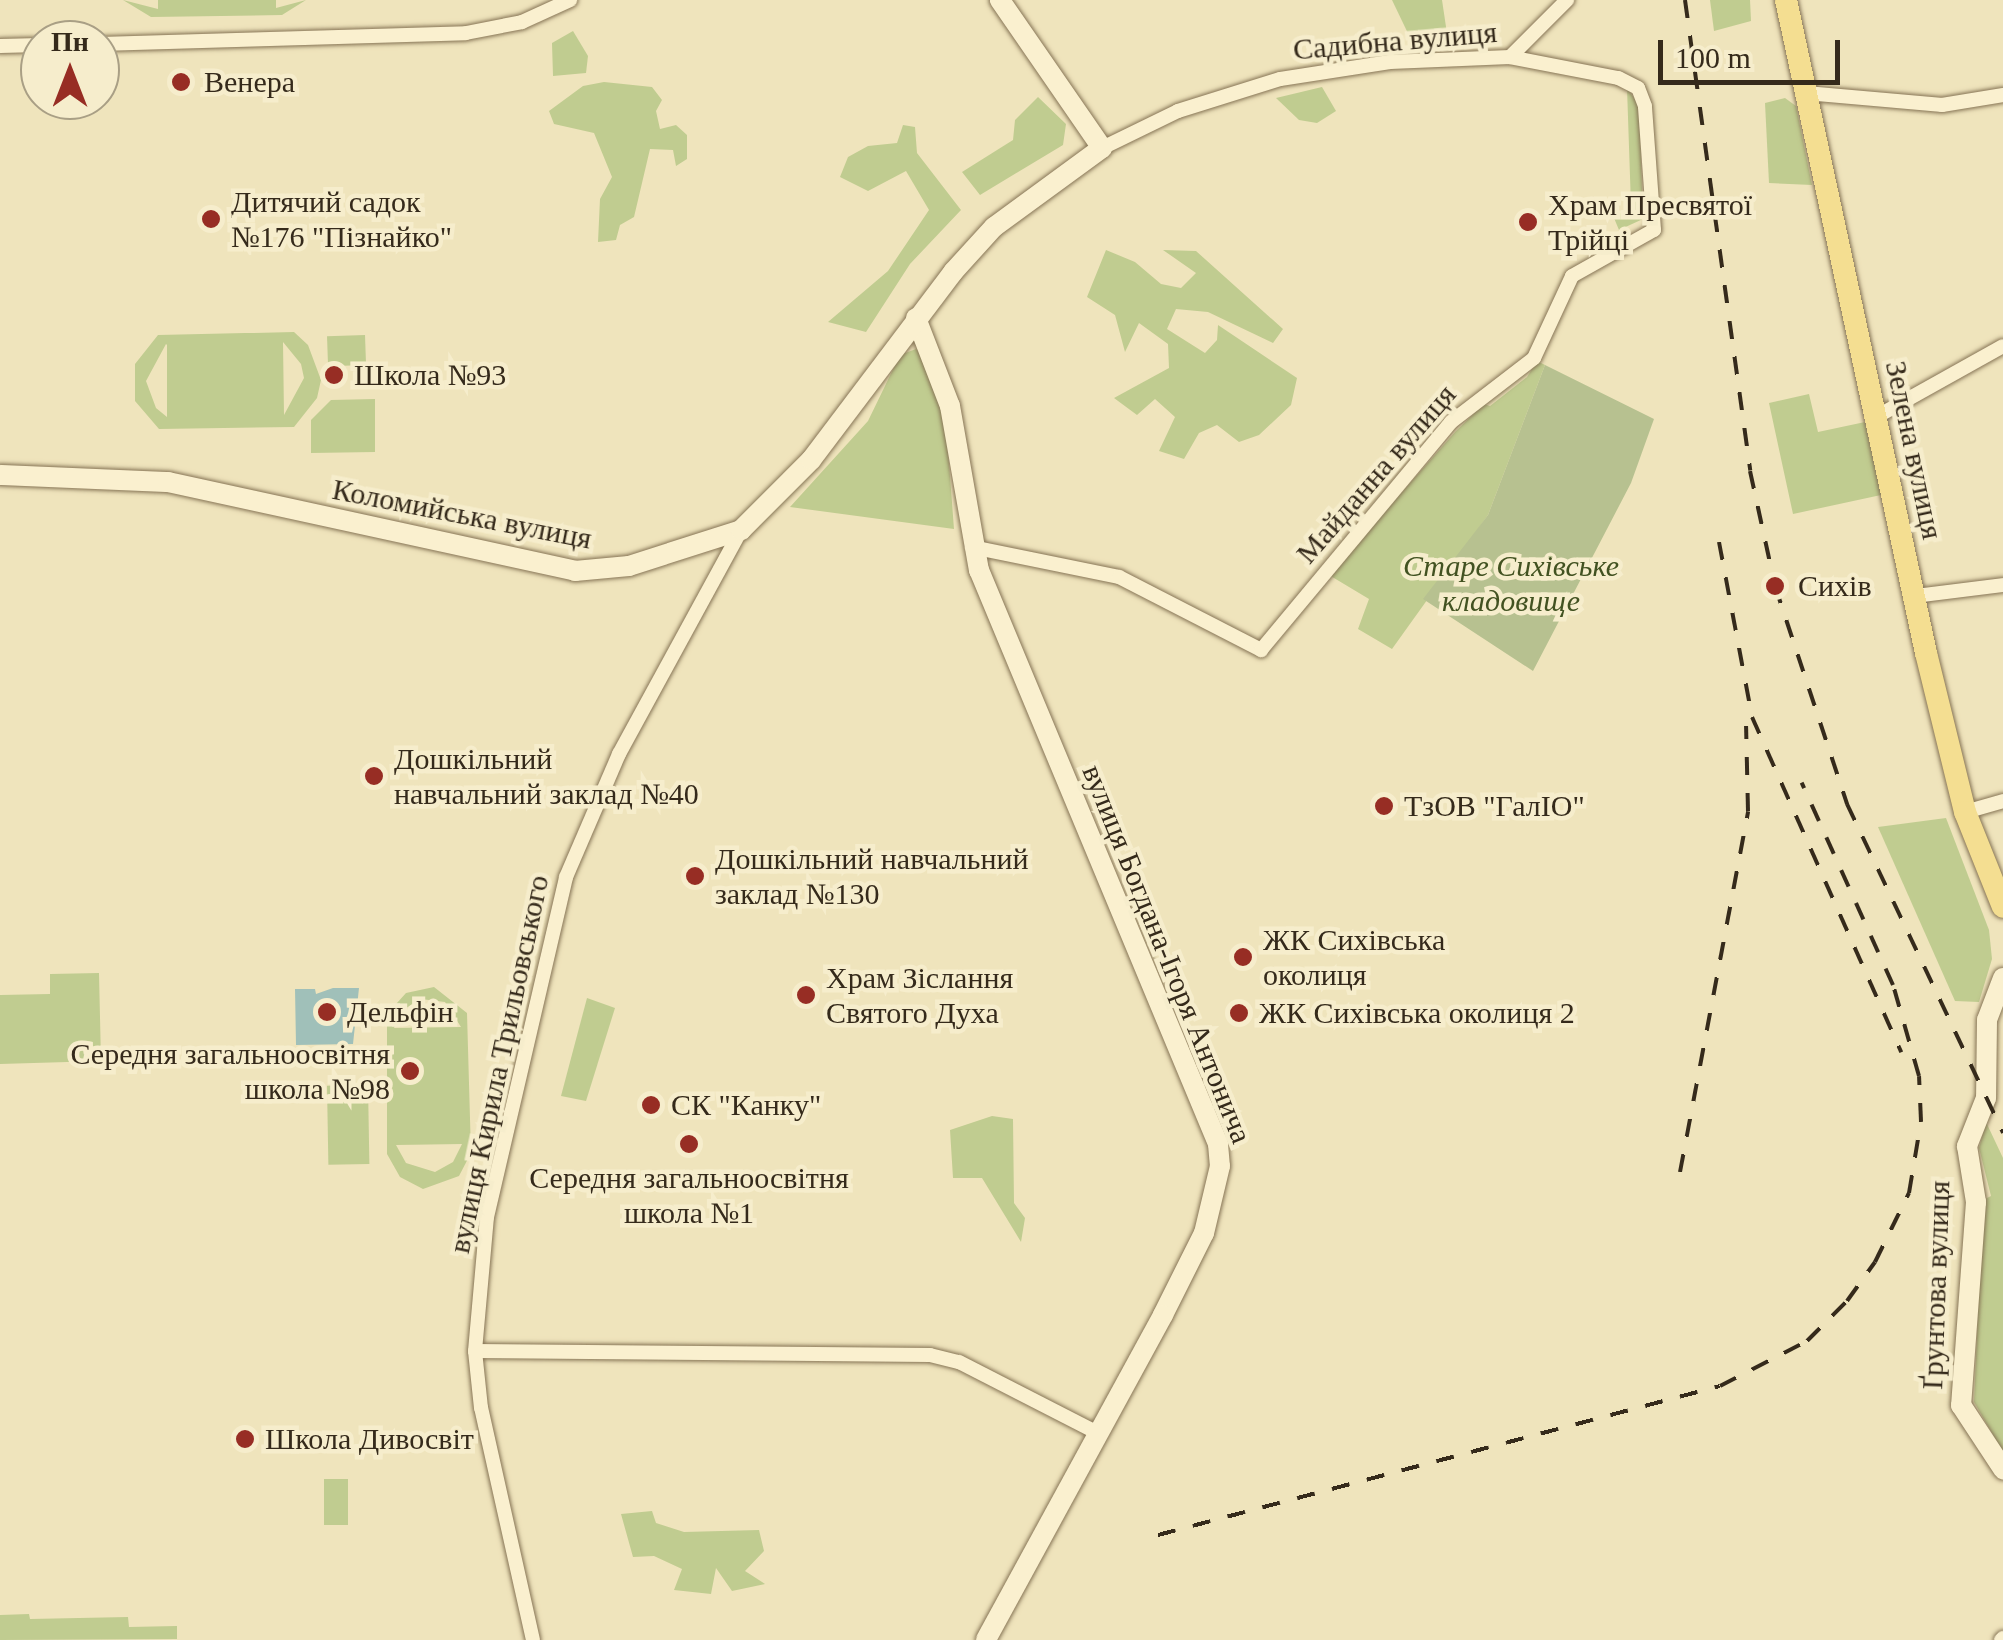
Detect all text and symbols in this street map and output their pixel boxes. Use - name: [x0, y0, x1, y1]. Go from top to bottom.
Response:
- street label: Садибна вулиця: [1292, 14, 1498, 68]
- north arrow: [20, 20, 120, 120]
- scale bar: [1663, 20, 1846, 82]
- text: Пн: [51, 26, 89, 57]
- text: 100 m: [1675, 41, 1751, 74]
- place label: Венера: [204, 64, 295, 100]
- marker: Венера: [168, 69, 194, 95]
- place label: Дитячий садок №176 "Пізнайко": [231, 184, 452, 254]
- place label: Храм Пресвятої Трійці: [1548, 187, 1752, 258]
- marker: Дитячий садок №176 "Пізнайко": [200, 208, 222, 230]
- marker: Храм Пресвятої Трійці: [1517, 211, 1539, 233]
- place label: Школа №93: [354, 357, 506, 393]
- street label: Зелена вулиця: [1878, 358, 1950, 542]
- marker: Школа №93: [323, 364, 345, 386]
- street label: Майданна вулиця: [1289, 377, 1463, 571]
- street label: Коломийська вулиця: [329, 471, 595, 557]
- park label: Старе Сихівське кладовище: [1403, 548, 1619, 618]
- place label: Сихів: [1798, 568, 1872, 604]
- marker: Сихів: [1762, 573, 1788, 599]
- place label: Дошкільний навчальний заклад №40: [394, 741, 699, 812]
- street label: вулиця Богдана-Ігоря Антонича: [1074, 760, 1260, 1148]
- marker: Дошкільний навчальний заклад №40: [363, 765, 385, 787]
- place label: ТзОВ "ГалІО": [1404, 788, 1585, 824]
- marker: ТзОВ "ГалІО": [1373, 795, 1395, 817]
- place label: Дошкільний навчальний заклад №130: [715, 841, 1029, 912]
- marker: Дошкільний навчальний заклад №130: [684, 865, 706, 887]
- street label: вулиця Кирила Трильовського: [441, 872, 557, 1256]
- place label: ЖК Сихівська околиця: [1263, 922, 1445, 992]
- marker: ЖК Сихівська околиця: [1232, 946, 1254, 968]
- place label: Храм Зіслання Святого Духа: [826, 960, 1013, 1030]
- marker: Храм Зіслання Святого Духа: [795, 984, 817, 1006]
- place label: Дельфін: [347, 994, 454, 1030]
- place label: ЖК Сихівська околиця 2: [1259, 995, 1575, 1031]
- marker: Дельфін: [316, 1001, 338, 1023]
- marker: ЖК Сихівська околиця 2: [1228, 1002, 1250, 1024]
- place label: Середня загальноосвітня школа №98: [70, 1036, 390, 1106]
- marker: Середня загальноосвітня школа №98: [399, 1060, 421, 1082]
- place label: СК "Канку": [671, 1087, 821, 1123]
- marker: СК "Канку": [640, 1094, 662, 1116]
- marker: Середня загальноосвітня школа №1: [678, 1133, 700, 1155]
- place label: Середня загальноосвітня школа №1: [529, 1160, 849, 1230]
- street label: Ґрунтова вулиця: [1914, 1180, 1958, 1390]
- place label: Школа Дивосвіт: [265, 1421, 474, 1457]
- marker: Школа Дивосвіт: [234, 1428, 256, 1450]

